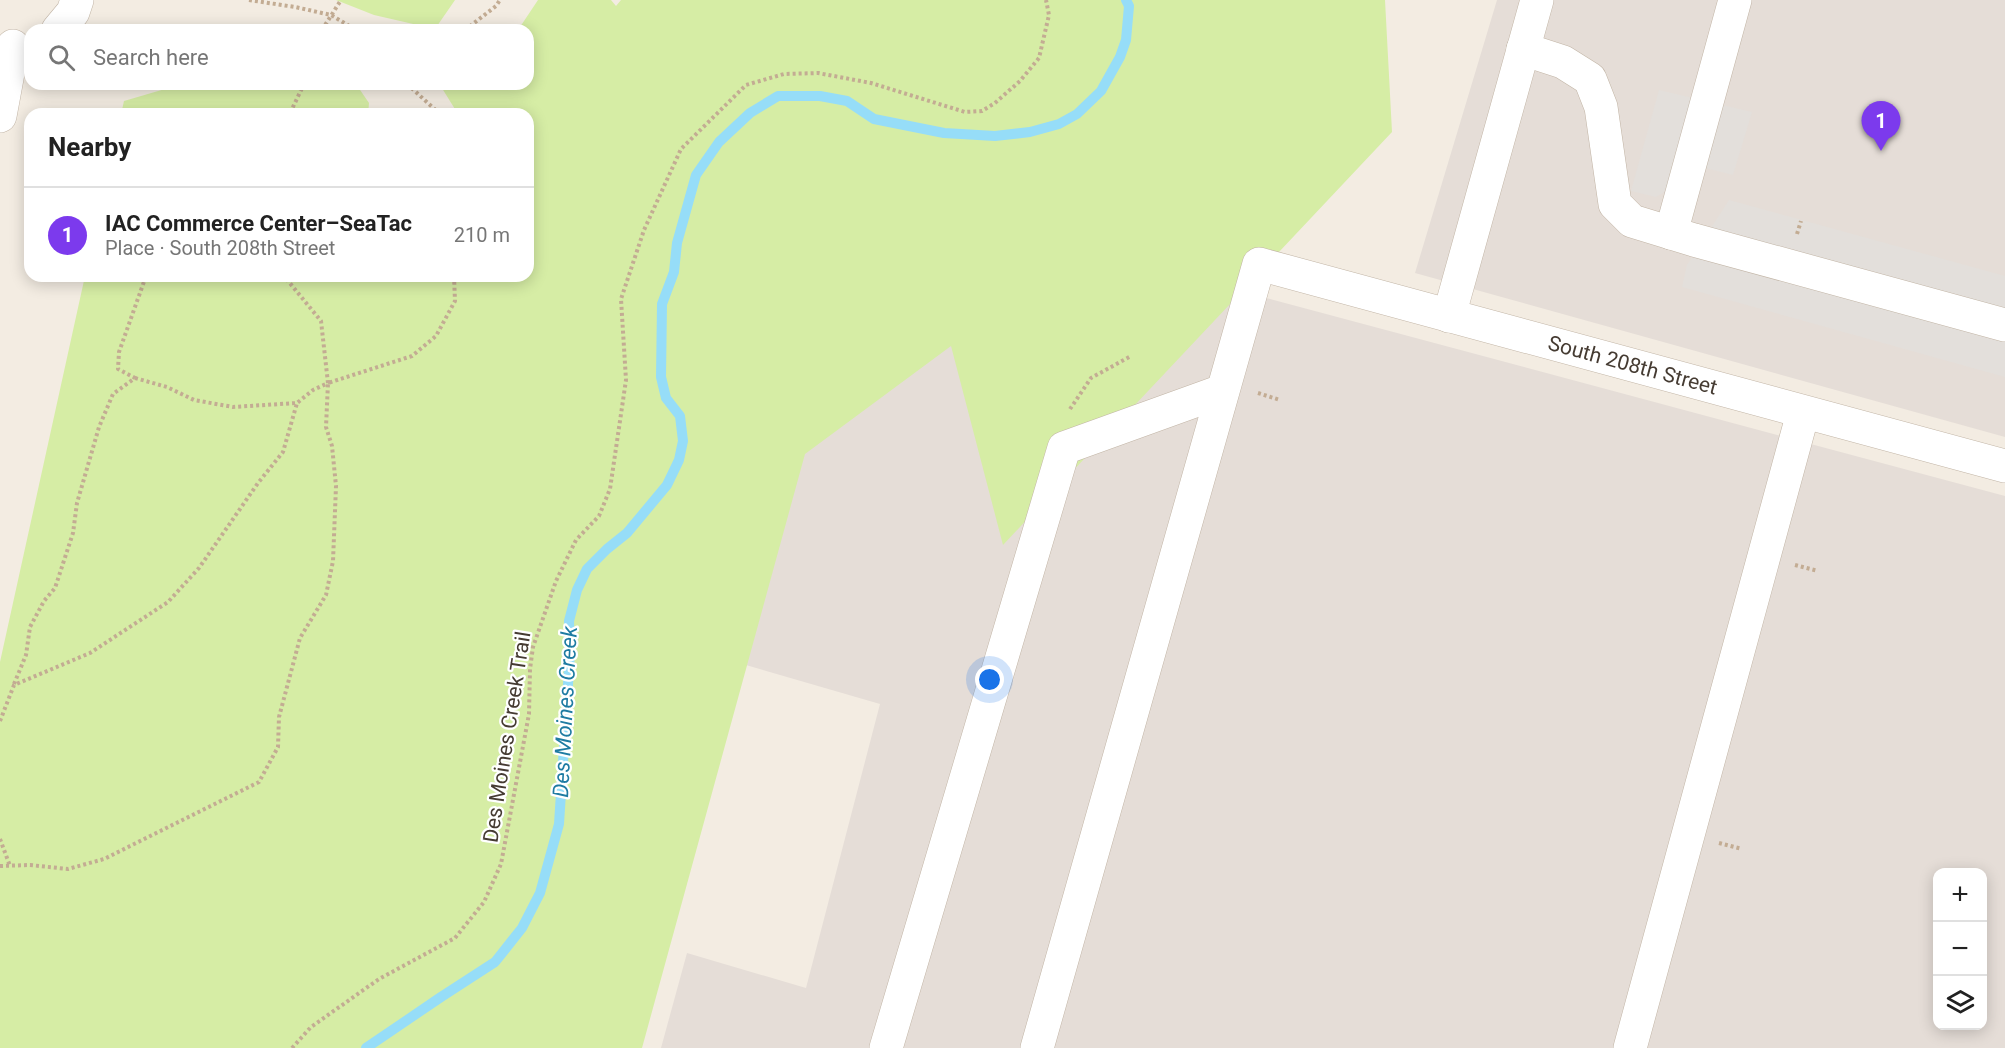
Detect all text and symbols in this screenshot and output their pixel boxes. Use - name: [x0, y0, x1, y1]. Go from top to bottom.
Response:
- search box: [24, 24, 534, 90]
- icon: search: [45, 41, 78, 74]
- text: Search here: [93, 45, 209, 70]
- pin: 1: [1862, 102, 1900, 151]
- text: Nearby: [48, 132, 131, 162]
- text: IAC Commerce Center–SeaTac: [105, 211, 412, 236]
- text: 1: [62, 223, 73, 247]
- text: 210 m: [454, 223, 510, 247]
- text: Place · South 208th Street: [105, 236, 335, 260]
- street label: South 208th Street: [1545, 331, 1720, 400]
- water label: Des Moines Creek: [548, 624, 582, 798]
- street label: Des Moines Creek Trail: [478, 630, 536, 844]
- your location: [975, 665, 1004, 694]
- map controls: [1933, 868, 1987, 1030]
- button: +: [1933, 868, 1987, 922]
- button: −: [1933, 922, 1987, 976]
- button: layers: [1933, 976, 1987, 1030]

